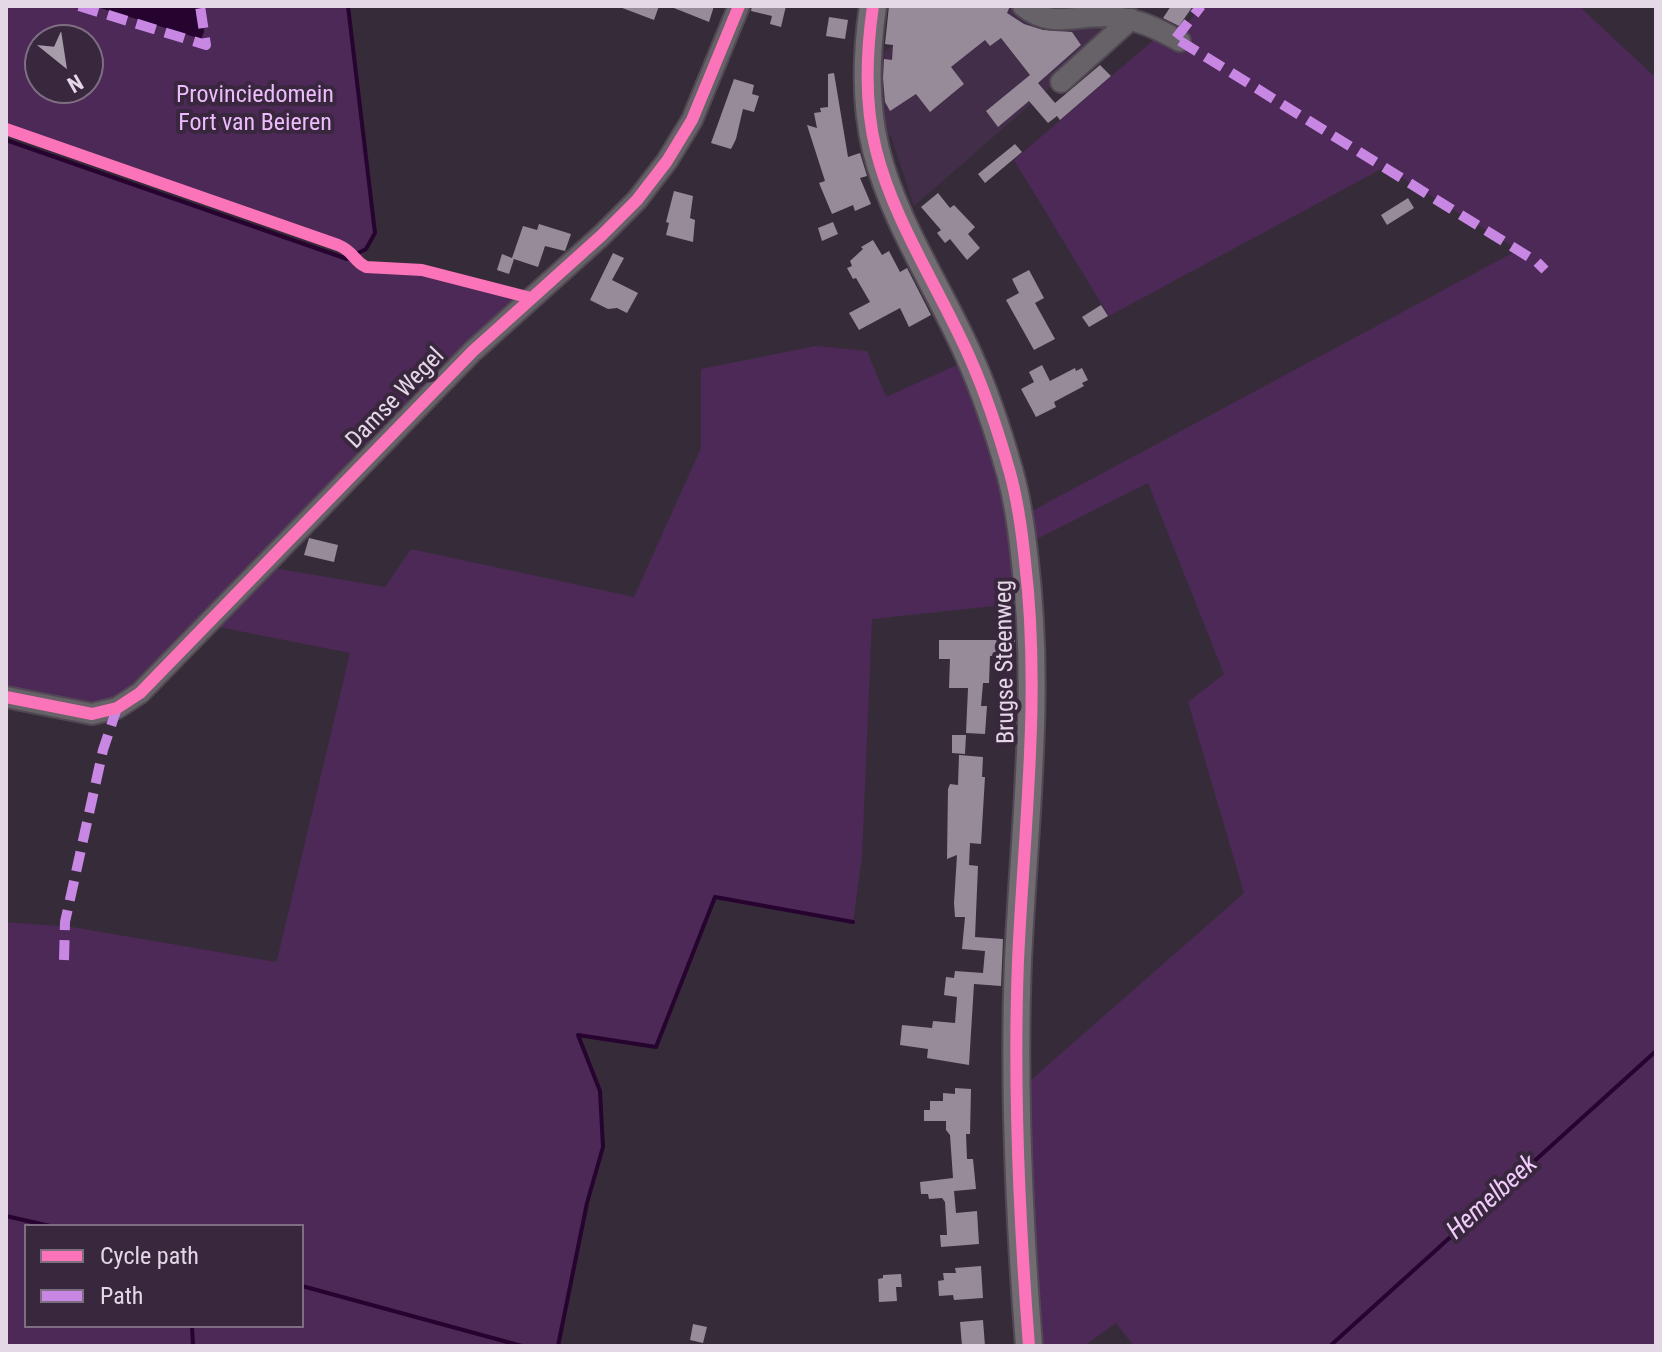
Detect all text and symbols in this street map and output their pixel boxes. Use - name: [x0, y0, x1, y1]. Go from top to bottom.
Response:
- north arrow: [24, 24, 104, 104]
- text: N: [63, 69, 87, 98]
- park label: Provinciedomein Fort van Beieren: [176, 82, 334, 138]
- street label: Damse Wegel: [341, 343, 451, 455]
- street label: Brugse Steenweg: [990, 580, 1022, 744]
- water label: Hemelbeek: [1441, 1149, 1545, 1247]
- legend: [24, 1224, 304, 1328]
- text: Cycle path: [100, 1242, 199, 1270]
- text: Path: [100, 1282, 143, 1310]

